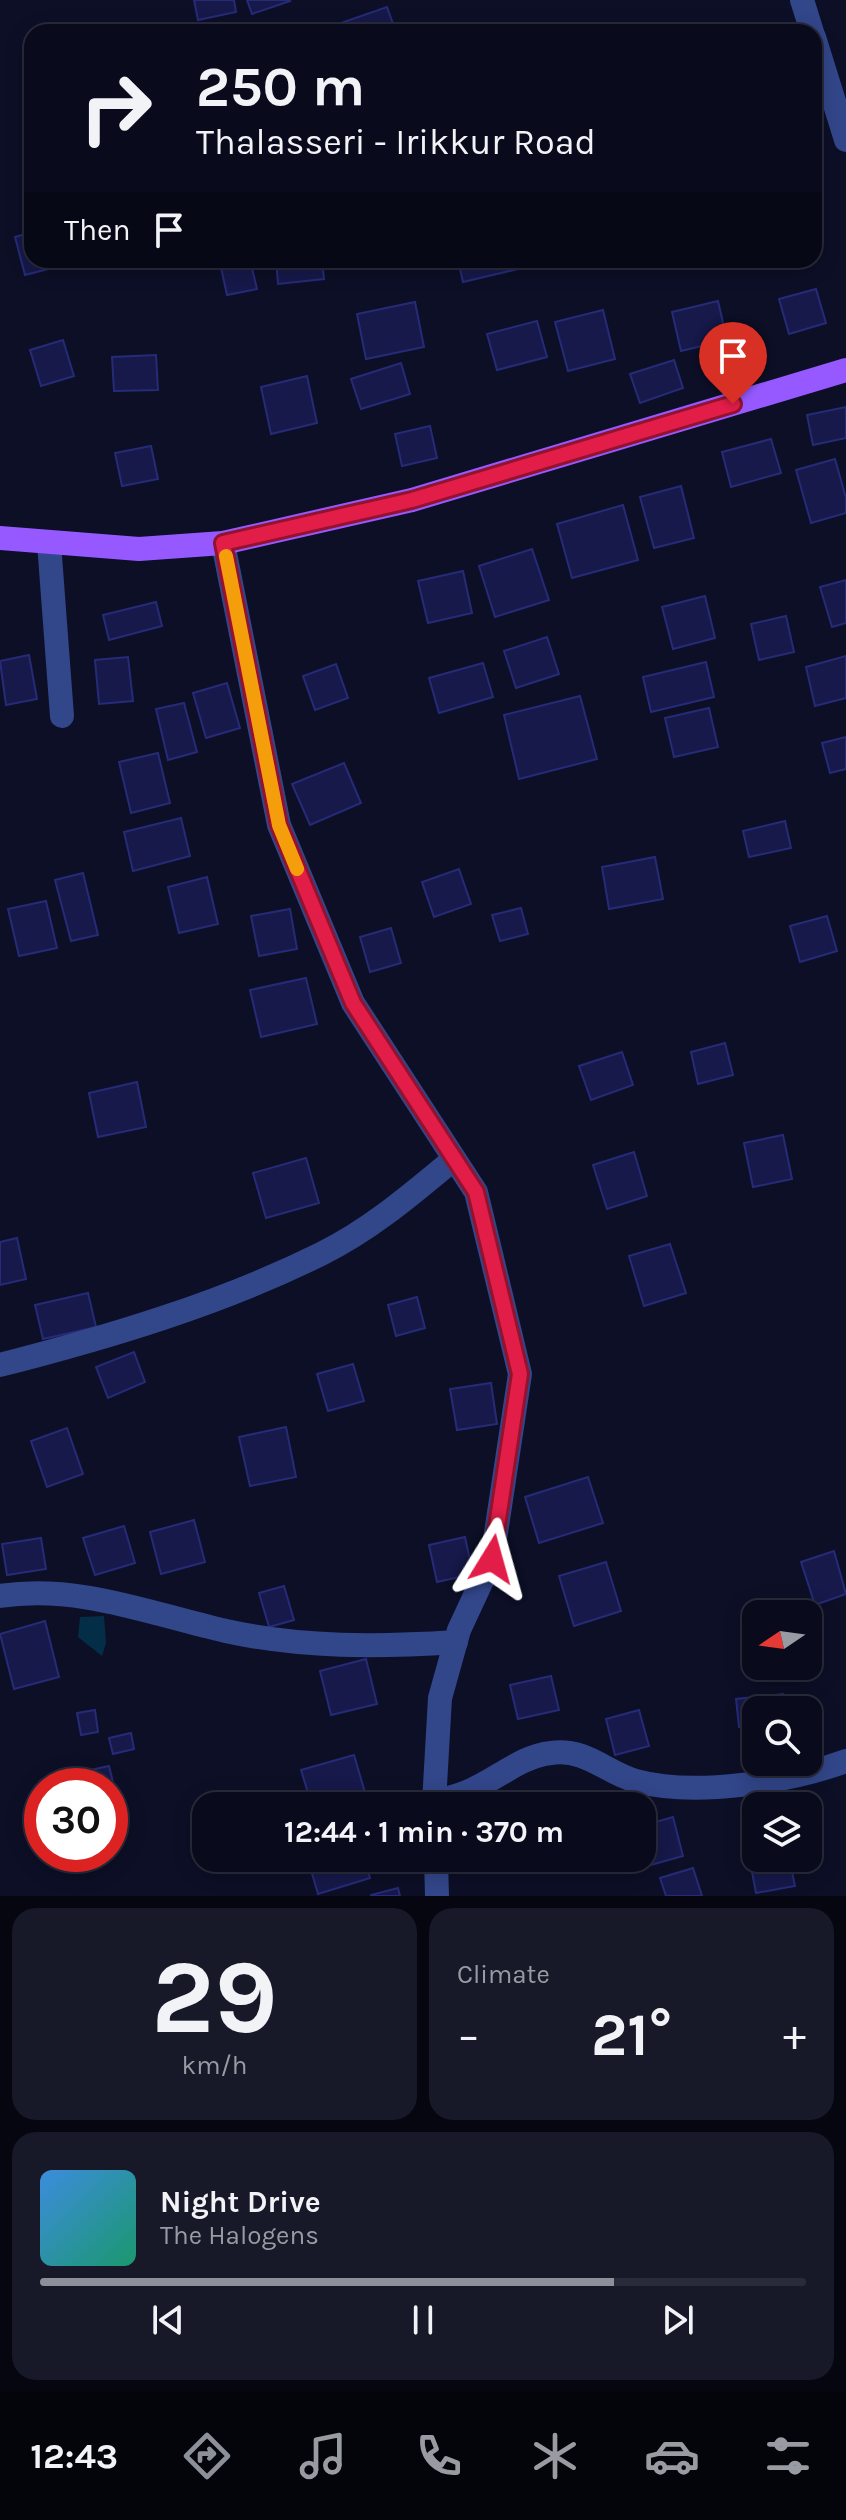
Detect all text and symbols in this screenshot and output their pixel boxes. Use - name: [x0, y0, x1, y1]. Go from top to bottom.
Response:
- text: 250 m: [196, 54, 365, 119]
- icon: right: [64, 56, 168, 160]
- text: Thalasseri - Irikkur Road: [196, 121, 596, 163]
- icon: arrive: [147, 208, 191, 252]
- text: Then: [64, 212, 131, 248]
- pin: [699, 322, 767, 404]
- icon: arrive: [711, 334, 755, 378]
- position arrow: [450, 1517, 534, 1601]
- north arrow: [742, 1600, 822, 1680]
- map controls: [742, 1600, 822, 1872]
- button: search: [742, 1696, 822, 1776]
- speed limit sign: 30: [24, 1768, 128, 1872]
- button: layers: [742, 1792, 822, 1872]
- text: 12:44 · 1 min · 370 m: [284, 1814, 564, 1850]
- text: 29: [151, 1937, 278, 2058]
- text: Climate: [457, 1959, 550, 1990]
- text: 21°: [591, 2000, 672, 2070]
- text: −: [457, 2010, 480, 2061]
- text: +: [783, 2010, 806, 2061]
- text: km/h: [182, 2050, 247, 2081]
- text: Night Drive: [160, 2184, 321, 2220]
- text: The Halogens: [160, 2220, 319, 2251]
- icon: previous: [146, 2298, 190, 2342]
- icon: pause: [401, 2298, 445, 2342]
- icon: next: [656, 2298, 700, 2342]
- icon: directions: [179, 2428, 235, 2484]
- icon: music: [295, 2428, 351, 2484]
- icon: phone: [411, 2428, 467, 2484]
- icon: climate: [527, 2428, 583, 2484]
- icon: car: [644, 2428, 700, 2484]
- icon: filters: [760, 2428, 816, 2484]
- text: 12:43: [30, 2435, 118, 2477]

